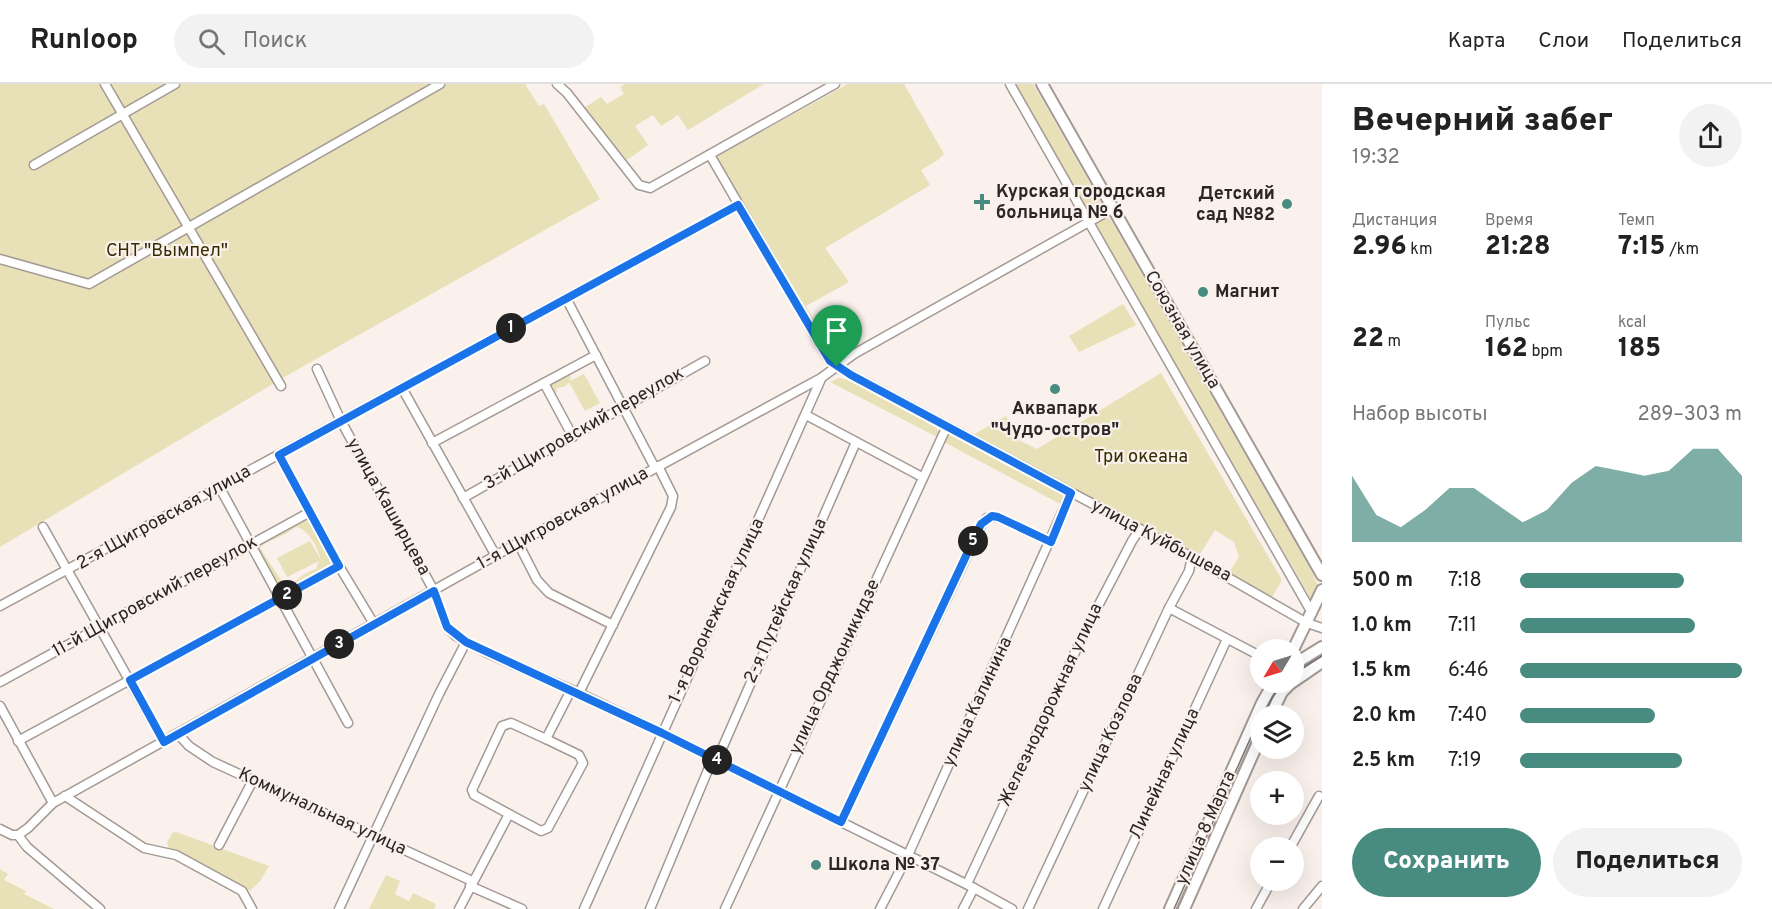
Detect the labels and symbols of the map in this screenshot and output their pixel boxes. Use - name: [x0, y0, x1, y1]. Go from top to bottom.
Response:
- place label: Курская городская больница № 6: [996, 181, 1166, 225]
- place label: Детский сад №82: [1196, 183, 1275, 227]
- marker: Курская городская больница № 6: [973, 193, 991, 211]
- marker: Детский сад №82: [1280, 197, 1294, 211]
- park label: СНТ "Вымпел": [106, 240, 228, 263]
- street label: Союзная улица: [1139, 267, 1225, 393]
- place label: Магнит: [1215, 281, 1280, 304]
- marker: Магнит: [1196, 285, 1210, 299]
- pin: [811, 305, 862, 367]
- pin: 1: [496, 313, 526, 343]
- street label: 3-й Щигровский переулок: [480, 362, 688, 496]
- marker: Аквапарк "Чудо-остров": [1048, 382, 1062, 396]
- place label: Аквапарк "Чудо-остров": [991, 398, 1119, 442]
- street label: улица Каширцева: [341, 434, 435, 580]
- park label: Три океана: [1094, 446, 1188, 469]
- street label: 2-я Щигровская улица: [73, 460, 255, 576]
- street label: 1-я Щигровская улица: [473, 462, 653, 576]
- street label: улица Куйбышева: [1087, 494, 1235, 588]
- street label: 1-я Воронежская улица: [664, 515, 770, 707]
- street label: 2-я Путейская улица: [739, 515, 833, 687]
- pin: 5: [958, 526, 988, 556]
- street label: 11-й Щигровский переулок: [48, 531, 262, 663]
- street label: улица Орджоникидзе: [784, 576, 886, 758]
- pin: 2: [272, 580, 302, 610]
- street label: Железнодорожная улица: [994, 600, 1108, 810]
- pin: 3: [324, 629, 354, 659]
- street label: улица Калинина: [938, 633, 1018, 771]
- north arrow: [1250, 639, 1304, 693]
- street label: улица Козлова: [1073, 670, 1149, 796]
- street label: Линейная улица: [1125, 705, 1205, 843]
- pin: 4: [702, 745, 732, 775]
- street label: Коммунальная улица: [234, 763, 410, 861]
- street label: улица 8 Марта: [1171, 767, 1241, 889]
- place label: Школа № 37: [828, 854, 940, 877]
- marker: Школа № 37: [809, 858, 823, 872]

